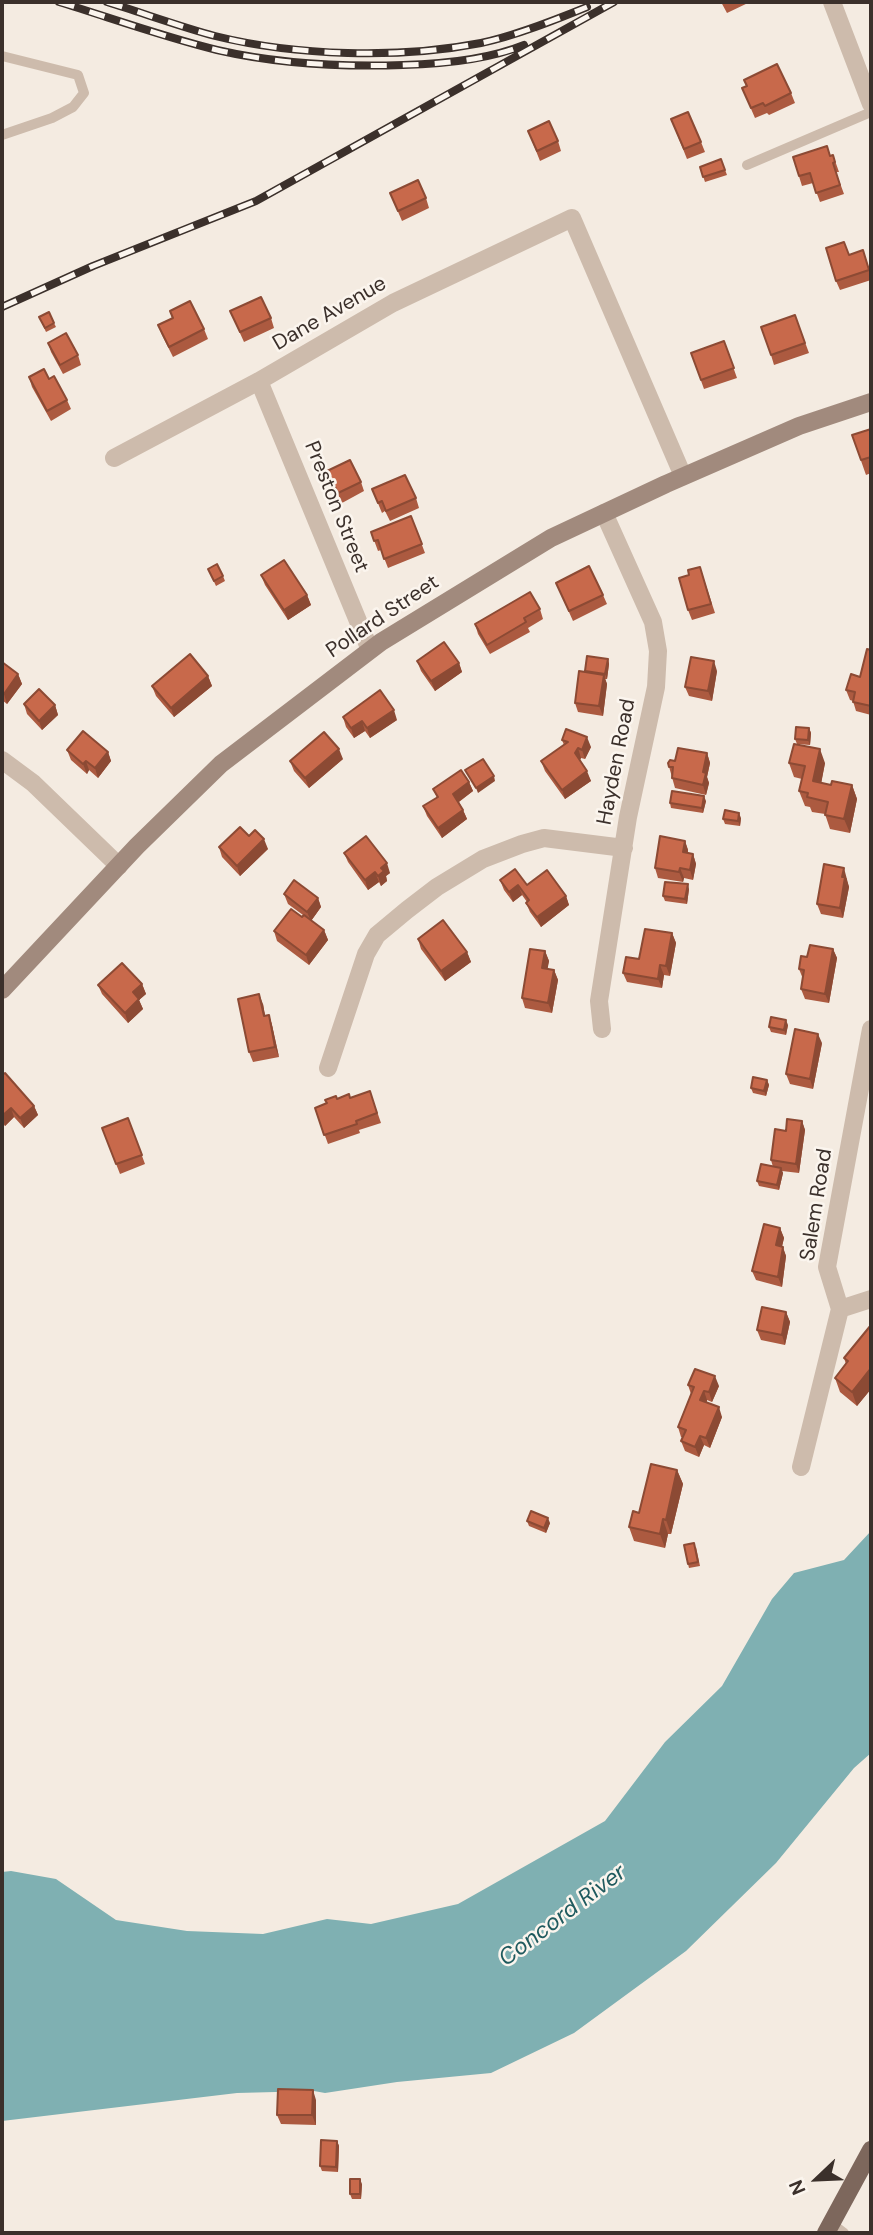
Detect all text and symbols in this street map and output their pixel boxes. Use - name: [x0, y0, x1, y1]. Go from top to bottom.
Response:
- street label: Dane Avenue: [269, 271, 391, 357]
- street label: Preston Street: [298, 438, 374, 576]
- street label: Pollard Street: [322, 570, 444, 664]
- street label: Hayden Road: [592, 697, 642, 827]
- street label: Salem Road: [796, 1147, 838, 1263]
- water label: Concord River: [494, 1859, 632, 1973]
- north arrow: [782, 2144, 852, 2214]
- text: N: [783, 2176, 811, 2199]

